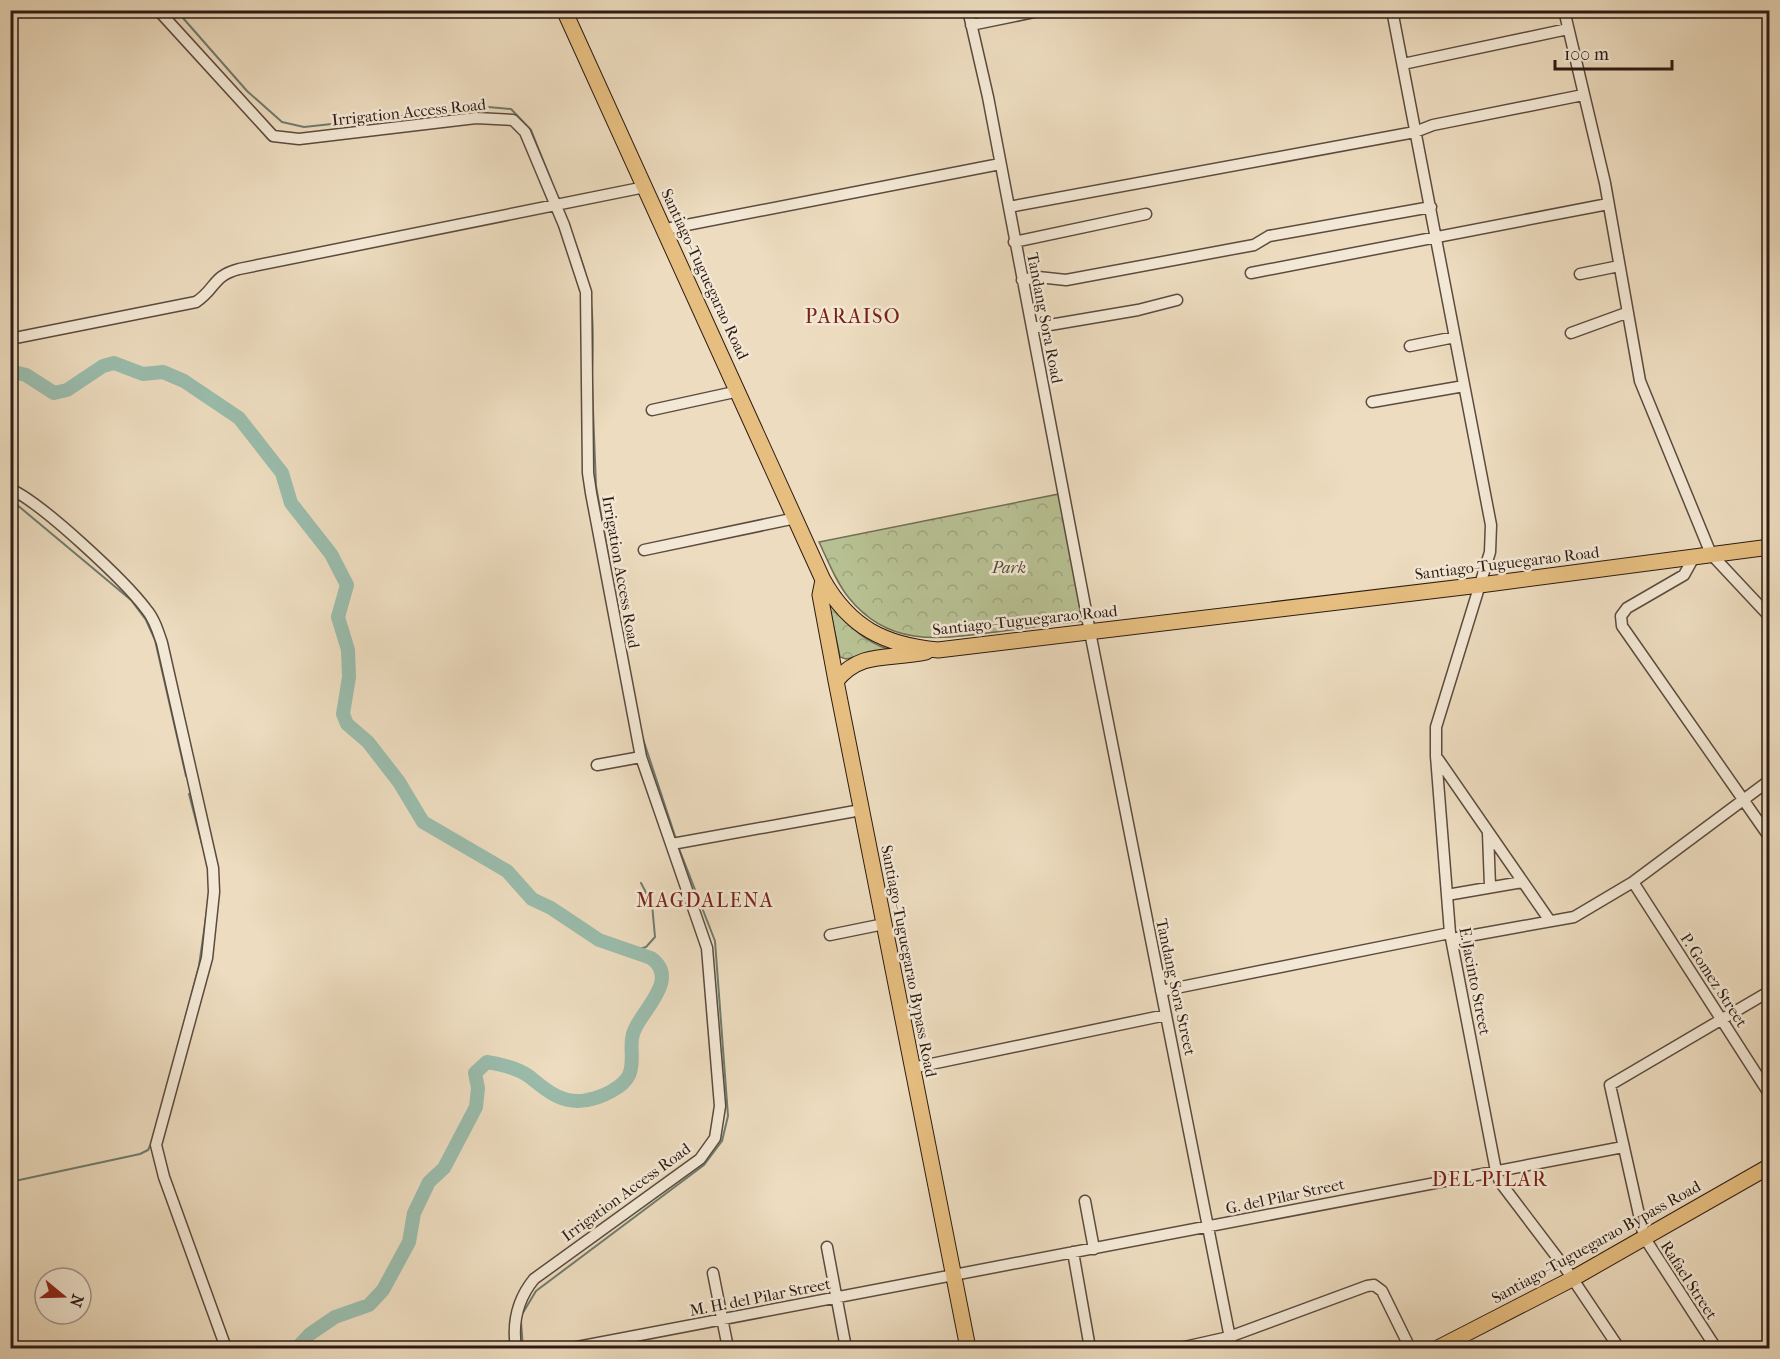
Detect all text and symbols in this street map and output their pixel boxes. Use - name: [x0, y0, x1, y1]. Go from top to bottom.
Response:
- scale bar: [1555, 33, 1672, 71]
- text: 100 m: [1564, 44, 1609, 65]
- street label: Irrigation Access Road: [331, 94, 487, 130]
- street label: Santiago-Tuguegarao Road: [657, 186, 753, 363]
- street label: Tandang Sora Road: [1023, 251, 1067, 385]
- district label: PARAISO: [805, 305, 901, 328]
- street label: Irrigation Access Road: [598, 494, 644, 650]
- street label: Santiago-Tuguegarao Road: [1414, 542, 1601, 584]
- park label: Park: [991, 558, 1026, 577]
- street label: Santiago-Tuguegarao Road: [932, 601, 1119, 639]
- street label: Santiago-Tuguegarao Bypass Road: [877, 843, 941, 1079]
- district label: MAGDALENA: [636, 889, 774, 912]
- street label: Tandang Sora Street: [1152, 917, 1200, 1058]
- street label: E. Jacinto Street: [1455, 925, 1495, 1037]
- street label: P. Gomez Street: [1677, 929, 1752, 1031]
- street label: Irrigation Access Road: [558, 1139, 694, 1245]
- district label: DEL PILAR: [1432, 1168, 1548, 1191]
- street label: G. del Pilar Street: [1224, 1174, 1346, 1218]
- street label: Santiago-Tuguegarao Bypass Road: [1488, 1176, 1704, 1308]
- street label: Rafael Street: [1657, 1237, 1722, 1323]
- north arrow: [33, 1266, 93, 1326]
- street label: M. H. del Pilar Street: [688, 1274, 832, 1320]
- text: N: [65, 1292, 88, 1310]

